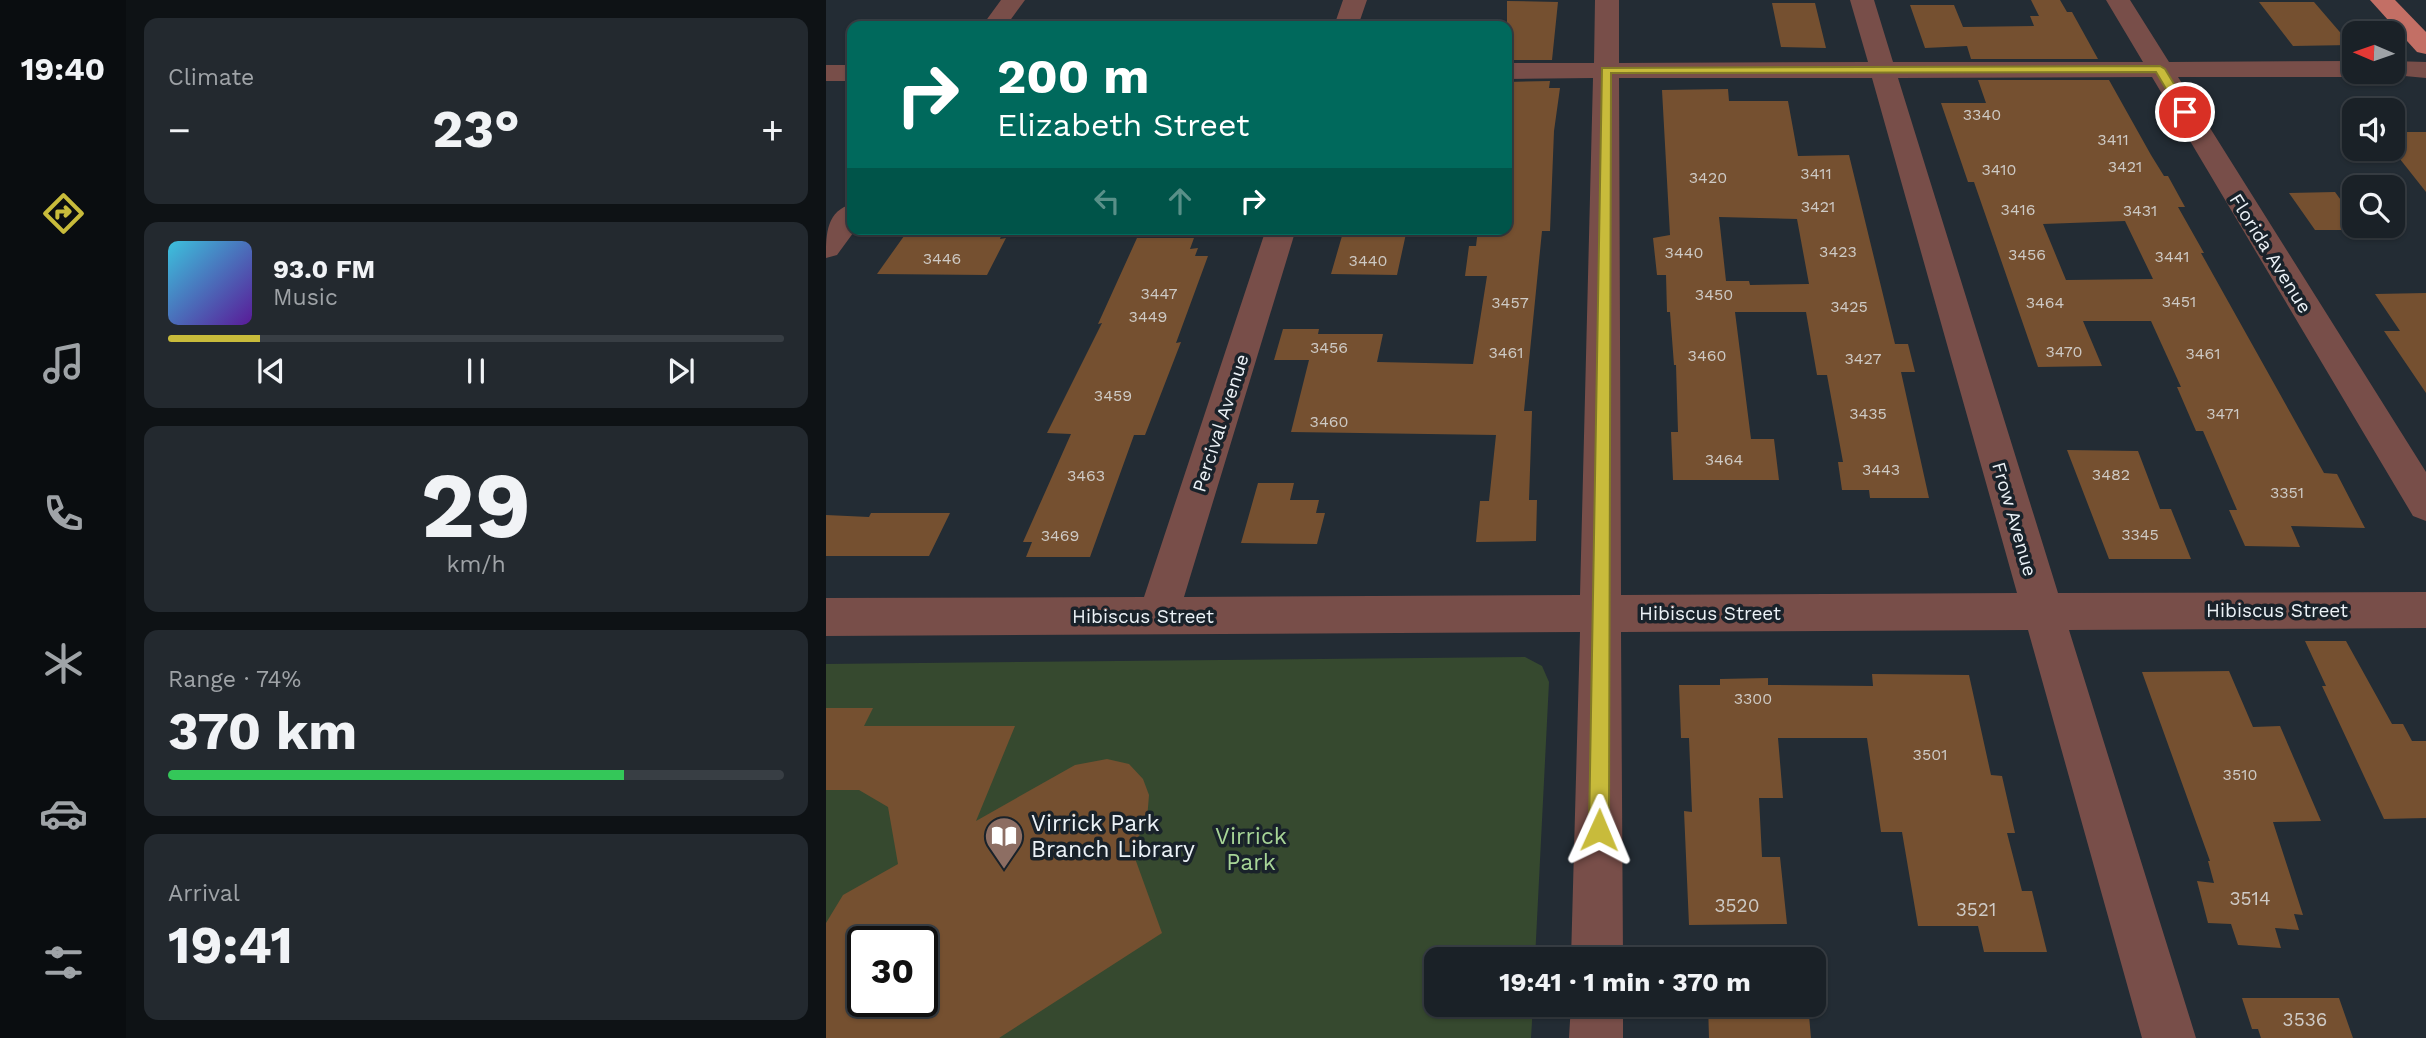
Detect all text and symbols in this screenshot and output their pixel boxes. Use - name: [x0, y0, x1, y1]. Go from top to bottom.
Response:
- north arrow: [2342, 21, 2404, 84]
- map controls: [2342, 21, 2405, 238]
- text: 200 m: [997, 47, 1149, 105]
- icon: right: [882, 49, 973, 140]
- text: 19:40: [21, 50, 105, 88]
- text: Climate: [168, 64, 254, 91]
- pin: [2155, 82, 2215, 142]
- icon: arrive: [2166, 93, 2204, 131]
- button: sound: [2342, 98, 2405, 161]
- text: 23°: [432, 99, 520, 160]
- house number: 3340: [1963, 105, 2001, 124]
- text: Elizabeth Street: [997, 106, 1249, 144]
- text: −: [168, 108, 191, 152]
- text: +: [761, 108, 784, 152]
- house number: 3411: [2097, 130, 2129, 149]
- house number: 3421: [2108, 157, 2142, 176]
- house number: 3410: [1981, 160, 2017, 179]
- house number: 3411: [1800, 164, 1832, 183]
- house number: 3420: [1689, 168, 1727, 187]
- button: search: [2342, 175, 2405, 238]
- icon: left: [1088, 182, 1126, 220]
- icon: ahead: [1161, 182, 1199, 220]
- icon: right: [1234, 182, 1272, 220]
- icon: directions: [39, 189, 88, 238]
- street label: Florida Avenue: [2225, 189, 2317, 317]
- house number: 3421: [1801, 197, 1835, 216]
- house number: 3416: [2001, 200, 2035, 219]
- house number: 3431: [2123, 201, 2157, 220]
- house number: 3423: [1819, 242, 1857, 261]
- house number: 3440: [1665, 243, 1703, 262]
- house number: 3456: [2008, 245, 2046, 264]
- house number: 3441: [2155, 247, 2189, 266]
- house number: 3446: [923, 249, 961, 268]
- house number: 3440: [1349, 251, 1387, 270]
- text: 93.0 FM: [273, 254, 375, 284]
- text: Music: [273, 284, 338, 311]
- house number: 3447: [1140, 284, 1178, 303]
- house number: 3450: [1695, 285, 1733, 304]
- house number: 3451: [2162, 292, 2196, 311]
- house number: 3457: [1491, 293, 1529, 312]
- house number: 3464: [2026, 293, 2065, 312]
- house number: 3425: [1830, 297, 1868, 316]
- house number: 3449: [1129, 307, 1167, 326]
- house number: 3456: [1310, 338, 1348, 357]
- icon: music: [39, 339, 88, 388]
- house number: 3470: [2046, 342, 2082, 361]
- house number: 3461: [1488, 343, 1524, 362]
- house number: 3461: [2185, 344, 2221, 363]
- house number: 3460: [1688, 346, 1726, 365]
- house number: 3427: [1844, 349, 1882, 368]
- street label: Percival Avenue: [1187, 351, 1254, 495]
- icon: previous: [252, 352, 290, 390]
- icon: pause: [457, 352, 495, 390]
- icon: next: [662, 352, 700, 390]
- house number: 3459: [1094, 386, 1132, 405]
- house number: 3435: [1849, 404, 1887, 423]
- house number: 3471: [2206, 404, 2240, 423]
- house number: 3460: [1310, 412, 1348, 431]
- house number: 3464: [1705, 450, 1744, 469]
- text: 29: [421, 452, 531, 559]
- street label: Frow Avenue: [1987, 459, 2042, 579]
- house number: 3443: [1862, 460, 1900, 479]
- house number: 3482: [2092, 465, 2130, 484]
- house number: 3463: [1067, 466, 1105, 485]
- house number: 3351: [2270, 483, 2304, 502]
- icon: phone: [39, 489, 88, 538]
- house number: 3345: [2121, 525, 2159, 544]
- house number: 3469: [1041, 526, 1079, 545]
- text: km/h: [446, 551, 506, 578]
- street label: Hibiscus Street: [2206, 599, 2348, 622]
- street label: Hibiscus Street: [1639, 602, 1781, 625]
- street label: Hibiscus Street: [1072, 605, 1214, 628]
- icon: climate: [39, 639, 88, 688]
- text: Range · 74%: [168, 666, 301, 693]
- house number: 3300: [1734, 689, 1772, 708]
- text: 370 km: [168, 701, 357, 762]
- house number: 3501: [1913, 745, 1947, 764]
- house number: 3510: [2223, 765, 2257, 784]
- icon: car: [39, 789, 88, 838]
- position arrow: [1562, 793, 1636, 867]
- place label: Virrick Park Branch Library: [1031, 810, 1195, 863]
- library icon: Virrick Park Branch Library: [983, 815, 1025, 870]
- park label: Virrick Park: [1215, 823, 1287, 876]
- text: Arrival: [168, 880, 240, 907]
- house number: 3514: [2229, 887, 2271, 910]
- house number: 3520: [1714, 894, 1760, 917]
- house number: 3521: [1956, 898, 1996, 921]
- text: 19:41: [168, 915, 293, 976]
- speed limit sign: 30: [847, 926, 938, 1017]
- icon: filters: [39, 938, 88, 987]
- text: 19:41 · 1 min · 370 m: [1499, 967, 1751, 997]
- house number: 3536: [2283, 1008, 2327, 1031]

